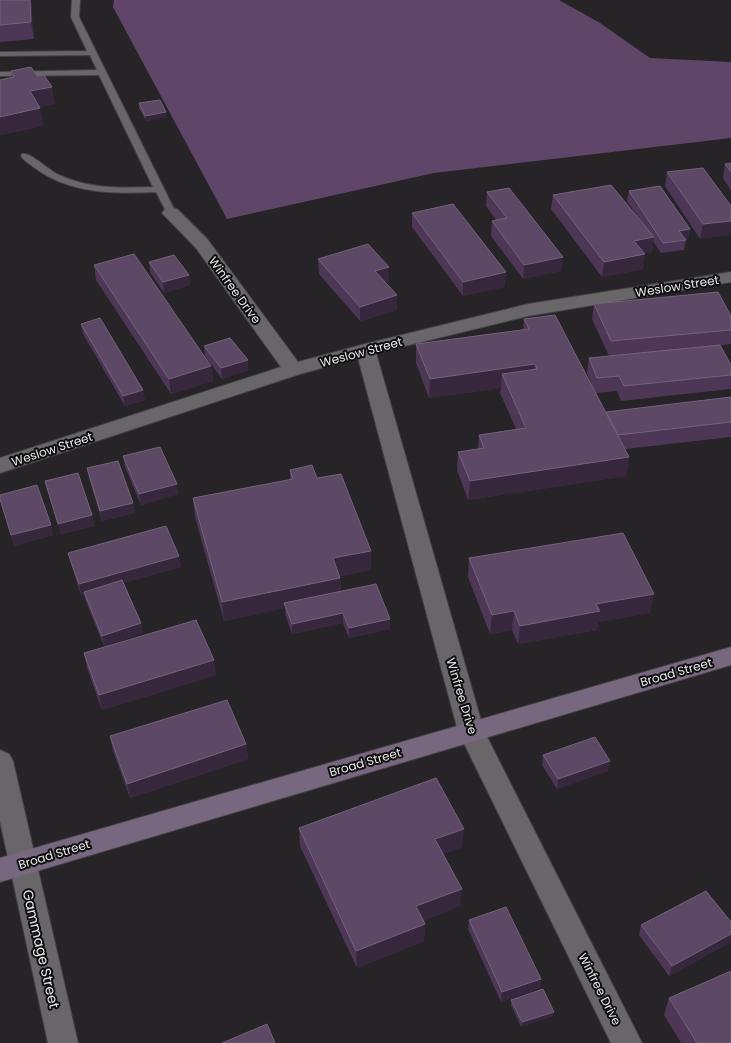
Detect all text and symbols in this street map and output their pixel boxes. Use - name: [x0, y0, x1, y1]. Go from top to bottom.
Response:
- street label: Winfree Drive: [205, 253, 265, 327]
- street label: Weslow Street: [634, 271, 720, 301]
- street label: Weslow Street: [318, 333, 404, 371]
- street label: Weslow Street: [9, 428, 95, 470]
- street label: Broad Street: [638, 654, 714, 690]
- street label: Winfree Drive: [442, 656, 482, 736]
- street label: Broad Street: [327, 744, 403, 780]
- street label: Broad Street: [16, 835, 92, 873]
- street label: Gammage Street: [18, 888, 64, 1010]
- street label: Winfree Drive: [575, 950, 625, 1028]

